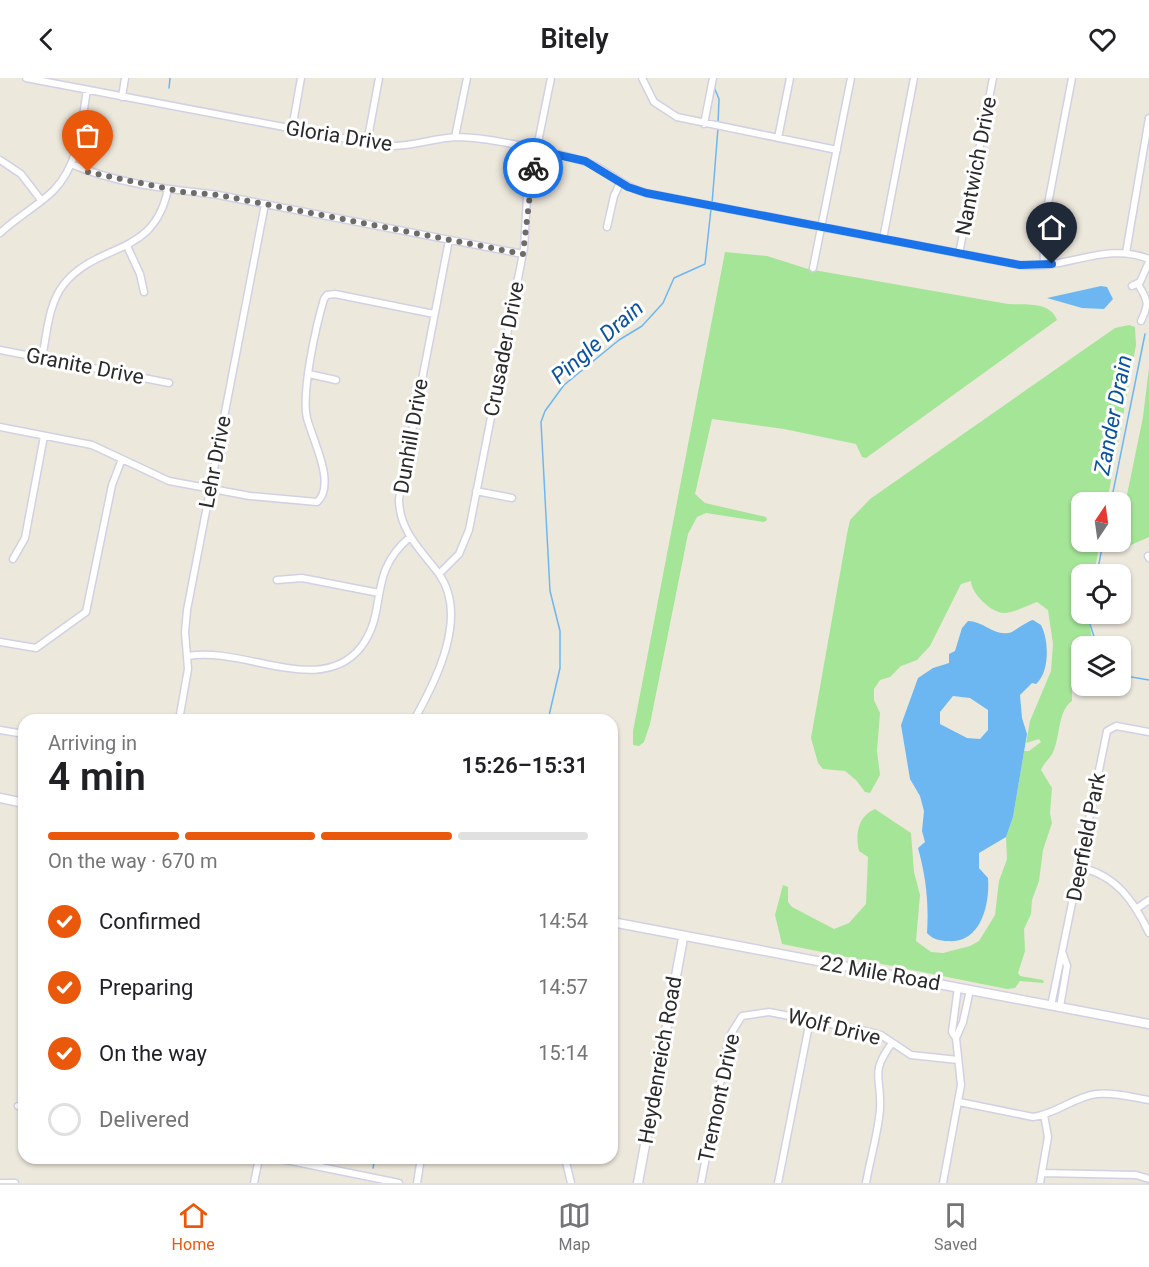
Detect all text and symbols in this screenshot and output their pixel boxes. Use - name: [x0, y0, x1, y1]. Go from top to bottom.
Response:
- icon: back: [30, 23, 63, 56]
- text: Bitely: [540, 23, 609, 55]
- icon: heart: [1086, 23, 1119, 56]
- street label: Nantwich Drive: [951, 95, 1001, 237]
- pin: [62, 110, 113, 172]
- street label: Gloria Drive: [284, 116, 394, 156]
- icon: bag: [71, 119, 104, 152]
- courier: [503, 138, 563, 198]
- icon: bike: [517, 152, 550, 185]
- pin: [1026, 202, 1077, 264]
- icon: home: [1035, 211, 1068, 244]
- street label: Crusader Drive: [479, 279, 529, 419]
- water label: Pingle Drain: [546, 295, 648, 389]
- street label: Granite Drive: [24, 343, 146, 389]
- water label: Zander Drain: [1089, 353, 1137, 478]
- street label: Dunhill Drive: [389, 377, 433, 495]
- street label: Lehr Drive: [194, 414, 236, 510]
- north arrow: [1071, 492, 1131, 552]
- map controls: [1071, 492, 1131, 696]
- button: locate: [1071, 564, 1131, 624]
- button: layers: [1071, 636, 1131, 696]
- text: Arriving in: [48, 731, 137, 755]
- text: 15:26–15:31: [461, 753, 588, 778]
- text: 4 min: [48, 754, 146, 800]
- street label: Deerfield Park: [1062, 770, 1110, 903]
- text: On the way · 670 m: [48, 849, 217, 873]
- icon: check: [48, 905, 81, 938]
- text: Confirmed: [99, 909, 201, 934]
- text: 14:54: [538, 909, 588, 933]
- street label: 22 Mile Road: [818, 951, 942, 995]
- icon: check: [48, 971, 81, 1004]
- street label: Heydenreich Road: [633, 974, 687, 1146]
- text: Preparing: [99, 975, 193, 1000]
- text: 14:57: [538, 975, 588, 999]
- street label: Wolf Drive: [785, 1004, 883, 1050]
- street label: Tremont Drive: [694, 1031, 744, 1165]
- icon: check: [48, 1037, 81, 1070]
- text: On the way: [99, 1041, 207, 1066]
- text: 15:14: [538, 1041, 588, 1065]
- text: Delivered: [99, 1107, 189, 1132]
- tab: Home: [172, 1199, 215, 1254]
- tab: Map: [558, 1199, 591, 1254]
- tab: Saved: [934, 1199, 977, 1254]

